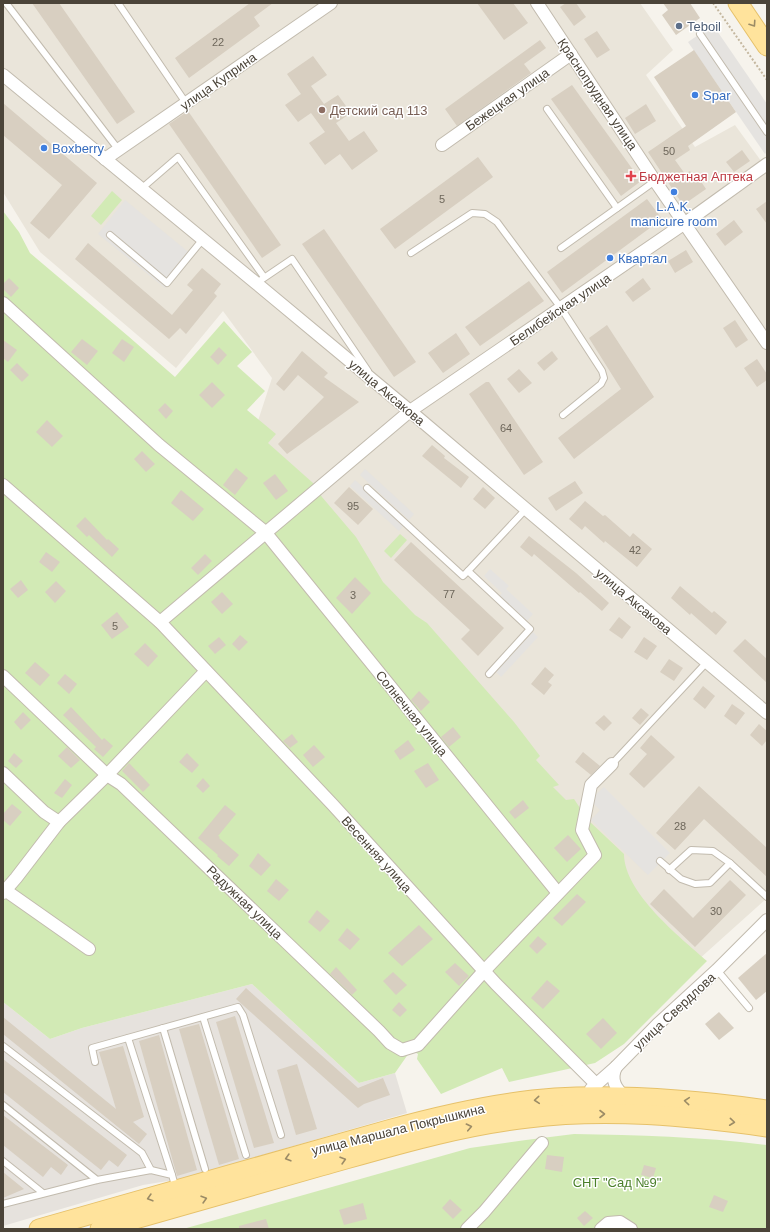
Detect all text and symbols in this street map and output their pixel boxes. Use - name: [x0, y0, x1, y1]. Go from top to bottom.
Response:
- place label: Teboil: [687, 19, 721, 34]
- one-way arrow: [748, 20, 755, 27]
- marker: Teboil: [674, 21, 684, 31]
- house number: 22: [212, 36, 224, 48]
- street label: Краснопрудная улица: [555, 36, 641, 154]
- street label: улица Куприна: [177, 49, 260, 113]
- street label: Бежецкая улица: [463, 65, 553, 134]
- place label: Spar: [703, 88, 731, 103]
- marker: Spar: [690, 90, 700, 100]
- place label: Детский сад 113: [330, 103, 427, 118]
- marker: Детский сад 113: [317, 105, 327, 115]
- place label: Boxberry: [52, 141, 105, 156]
- marker: Boxberry: [39, 143, 49, 153]
- house number: 50: [663, 145, 675, 157]
- place label: Бюджетная Аптека: [639, 169, 754, 184]
- marker: Бюджетная Аптека: [626, 171, 636, 181]
- marker: L.A.K. manicure room: [669, 187, 679, 197]
- house number: 5: [439, 193, 445, 205]
- place label: L.A.K. manicure room: [631, 199, 717, 229]
- place label: Квартал: [618, 251, 667, 266]
- marker: Квартал: [605, 253, 615, 263]
- street label: Белибейская улица: [507, 270, 614, 349]
- street label: улица Аксакова: [346, 356, 428, 429]
- house number: 64: [500, 422, 512, 434]
- house number: 95: [347, 500, 359, 512]
- house number: 42: [629, 544, 641, 556]
- street label: улица Аксакова: [593, 565, 675, 638]
- house number: 77: [443, 588, 455, 600]
- house number: 3: [350, 589, 356, 601]
- house number: 5: [112, 620, 118, 632]
- street label: Солнечная улица: [373, 668, 451, 760]
- street label: Весенняя улица: [338, 813, 415, 896]
- house number: 28: [674, 820, 686, 832]
- street label: Радужная улица: [204, 863, 286, 943]
- house number: 30: [710, 905, 722, 917]
- street label: улица Свердлова: [630, 969, 719, 1053]
- one-way arrow: [534, 1095, 540, 1104]
- one-way arrow: [683, 1096, 690, 1105]
- street label: улица Маршала Покрышкина: [310, 1101, 487, 1158]
- one-way arrow: [599, 1110, 605, 1118]
- one-way arrow: [729, 1117, 735, 1126]
- one-way arrow: [466, 1124, 472, 1132]
- one-way arrow: [285, 1153, 292, 1162]
- one-way arrow: [339, 1156, 346, 1165]
- park label: СНТ "Сад №9": [573, 1175, 662, 1190]
- one-way arrow: [147, 1193, 154, 1202]
- one-way arrow: [201, 1195, 208, 1204]

